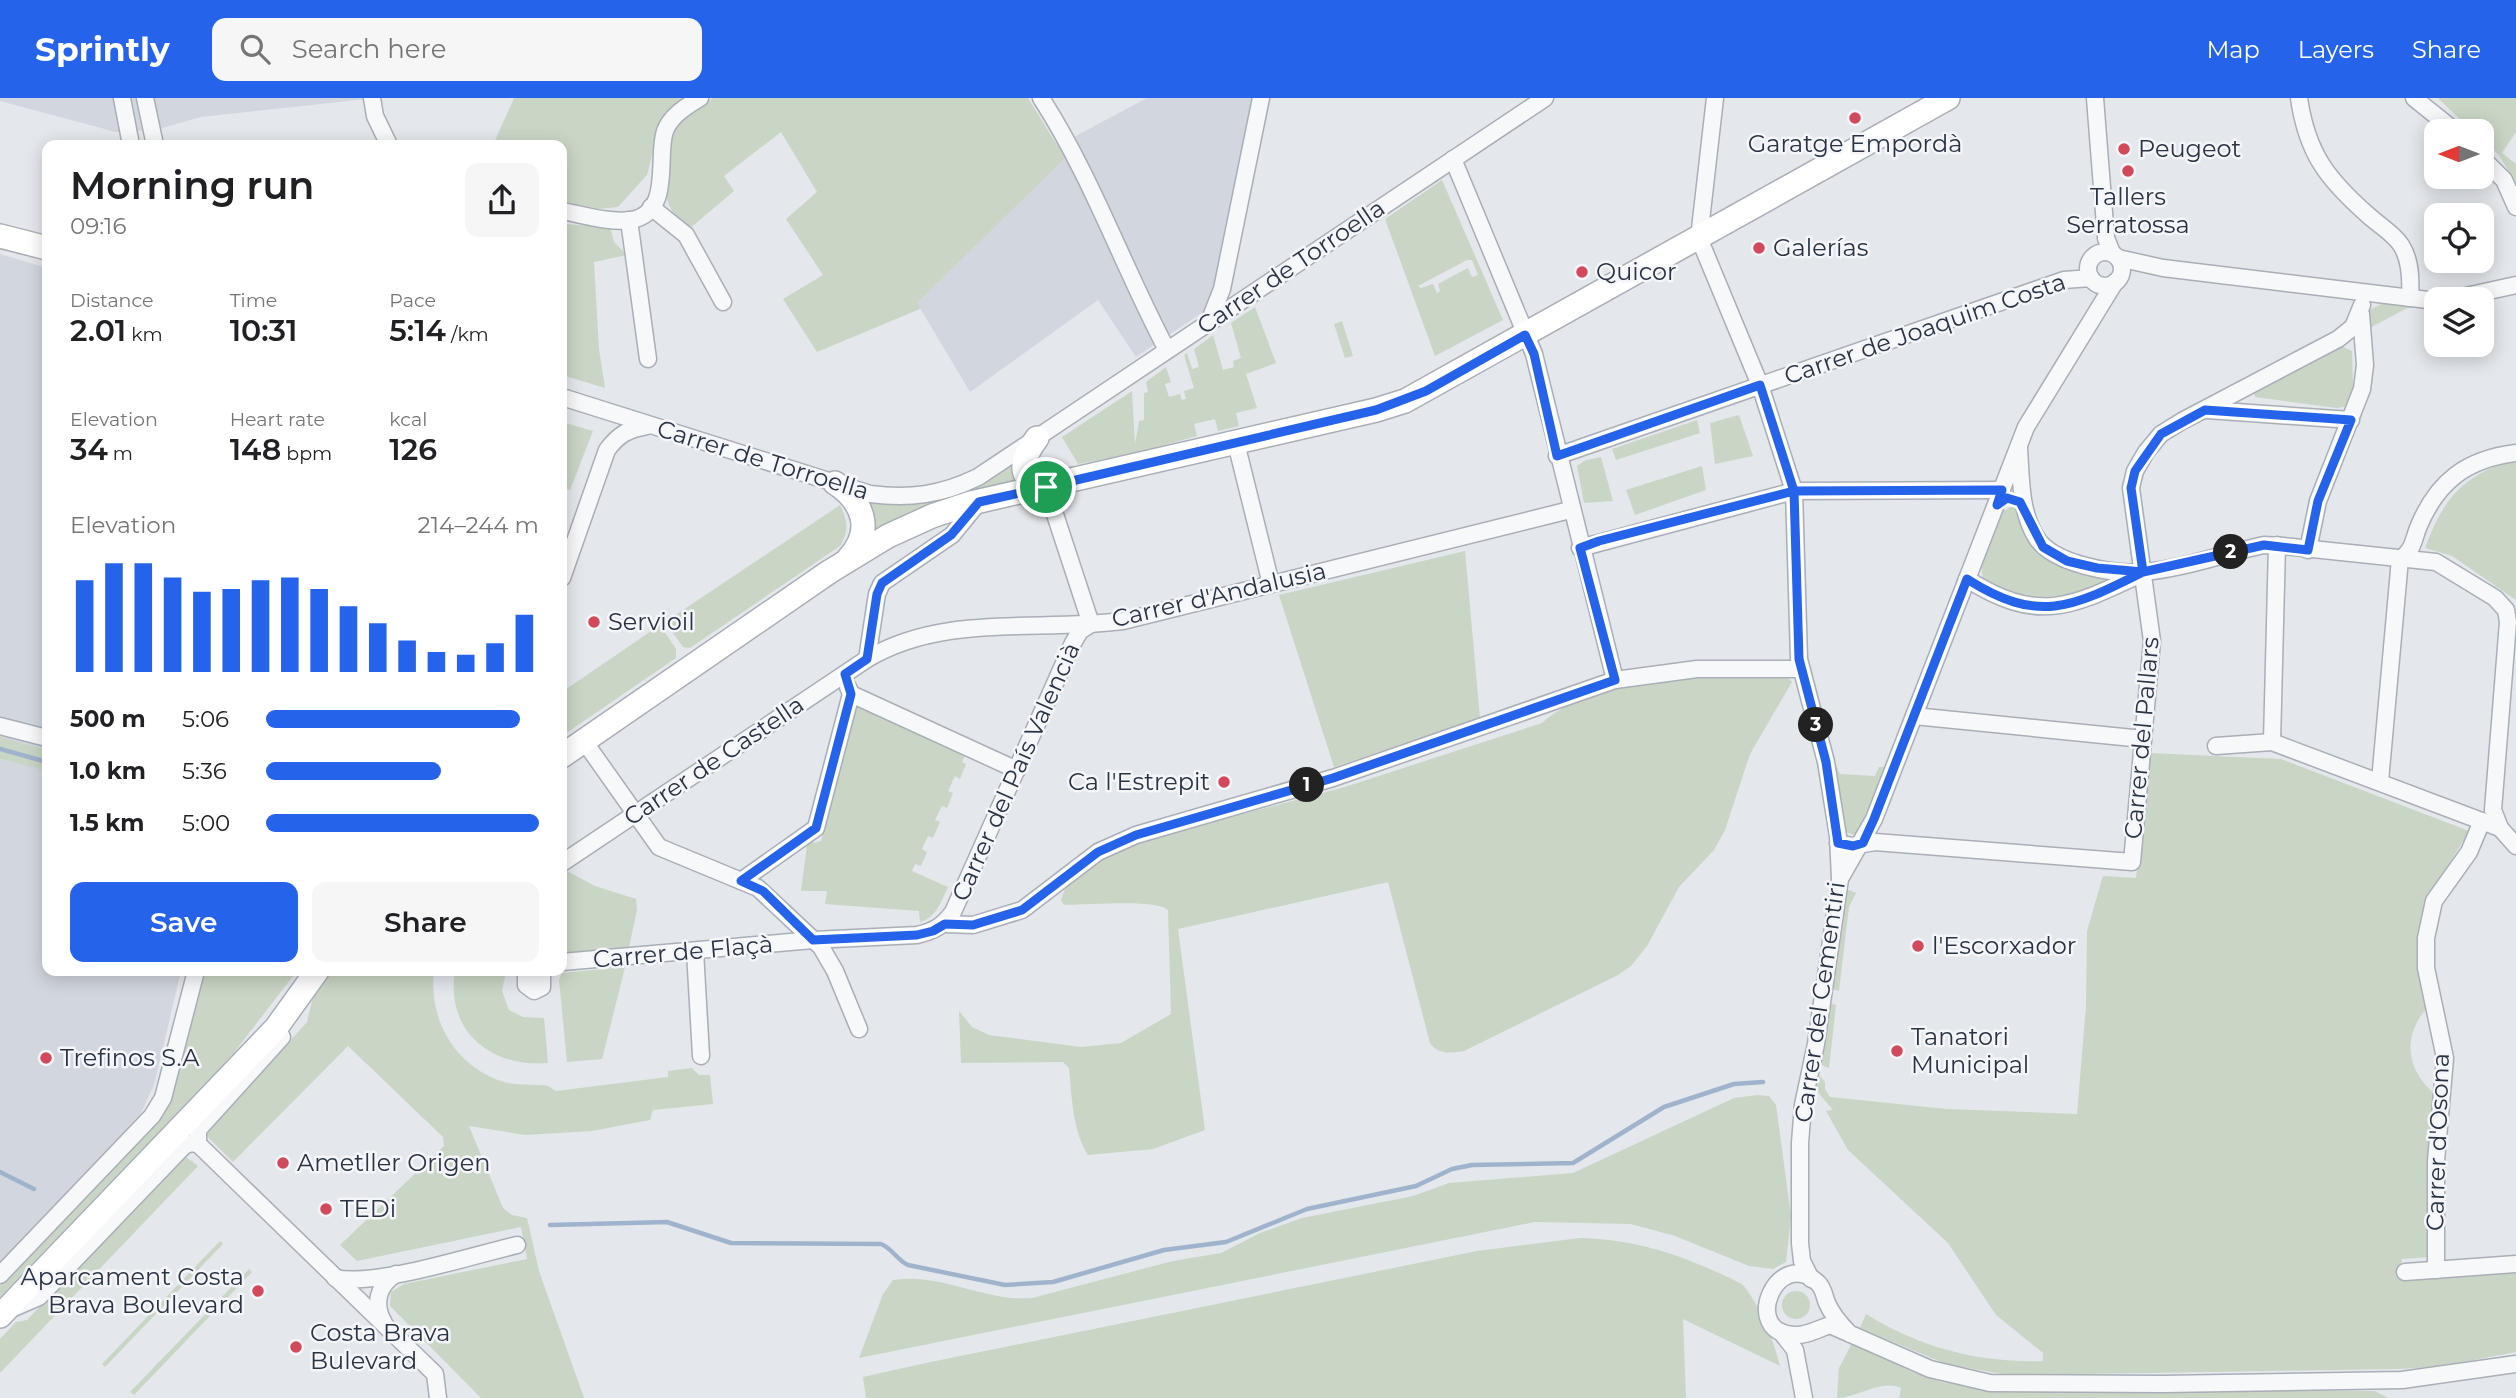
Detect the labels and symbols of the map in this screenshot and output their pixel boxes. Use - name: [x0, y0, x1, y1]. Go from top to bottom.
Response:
- marker: Garatge Empordà: [1847, 110, 1863, 126]
- north arrow: [2424, 119, 2494, 189]
- place label: Garatge Empordà: [1748, 129, 1962, 158]
- place label: Peugeot: [2138, 134, 2242, 163]
- marker: Peugeot: [2116, 141, 2132, 157]
- marker: Tallers Serratossa: [2120, 163, 2136, 179]
- place label: Tallers Serratossa: [2066, 182, 2190, 239]
- street label: Carrer de Torroella: [1191, 193, 1390, 340]
- place label: Galerías: [1773, 233, 1868, 262]
- marker: Galerías: [1751, 240, 1767, 256]
- place label: Quicor: [1596, 257, 1677, 286]
- marker: Quicor: [1574, 264, 1590, 280]
- street label: Carrer de Joaquim Costa: [1780, 267, 2069, 390]
- street label: Carrer de Torroella: [654, 413, 873, 506]
- pin: [1016, 457, 1076, 517]
- pin: 2: [2214, 534, 2248, 570]
- street label: Carrer d'Andalusia: [1109, 556, 1329, 633]
- place label: Servioil: [608, 607, 695, 636]
- marker: Servioil: [586, 614, 602, 630]
- street label: Carrer del Pallars: [2118, 636, 2165, 840]
- street label: Carrer del País Valencià: [945, 638, 1086, 906]
- street label: Carrer de Castella: [618, 690, 809, 832]
- pin: 3: [1798, 708, 1834, 742]
- place label: Ca l'Estrepit: [1068, 767, 1210, 796]
- pin: 1: [1290, 768, 1324, 802]
- marker: Ca l'Estrepit: [1216, 774, 1232, 790]
- street label: Carrer del Cementiri: [1788, 880, 1851, 1124]
- street label: Carrer de Flaçà: [592, 929, 774, 974]
- place label: l'Escorxador: [1932, 931, 2076, 960]
- marker: l'Escorxador: [1910, 938, 1926, 954]
- place label: Tanatori Municipal: [1911, 1022, 2029, 1079]
- place label: Trefinos S.A: [60, 1043, 200, 1072]
- marker: Tanatori Municipal: [1889, 1043, 1905, 1059]
- marker: Trefinos S.A: [38, 1050, 54, 1066]
- street label: Carrer d'Osona: [2420, 1052, 2455, 1232]
- place label: Ametller Origen: [297, 1148, 490, 1177]
- marker: Ametller Origen: [275, 1155, 291, 1171]
- place label: TEDi: [340, 1194, 396, 1223]
- marker: TEDi: [318, 1201, 334, 1217]
- place label: Aparcament Costa Brava Boulevard: [21, 1262, 244, 1319]
- marker: Aparcament Costa Brava Boulevard: [250, 1283, 266, 1299]
- place label: Costa Brava Bulevard: [310, 1318, 450, 1375]
- marker: Costa Brava Bulevard: [288, 1339, 304, 1355]

